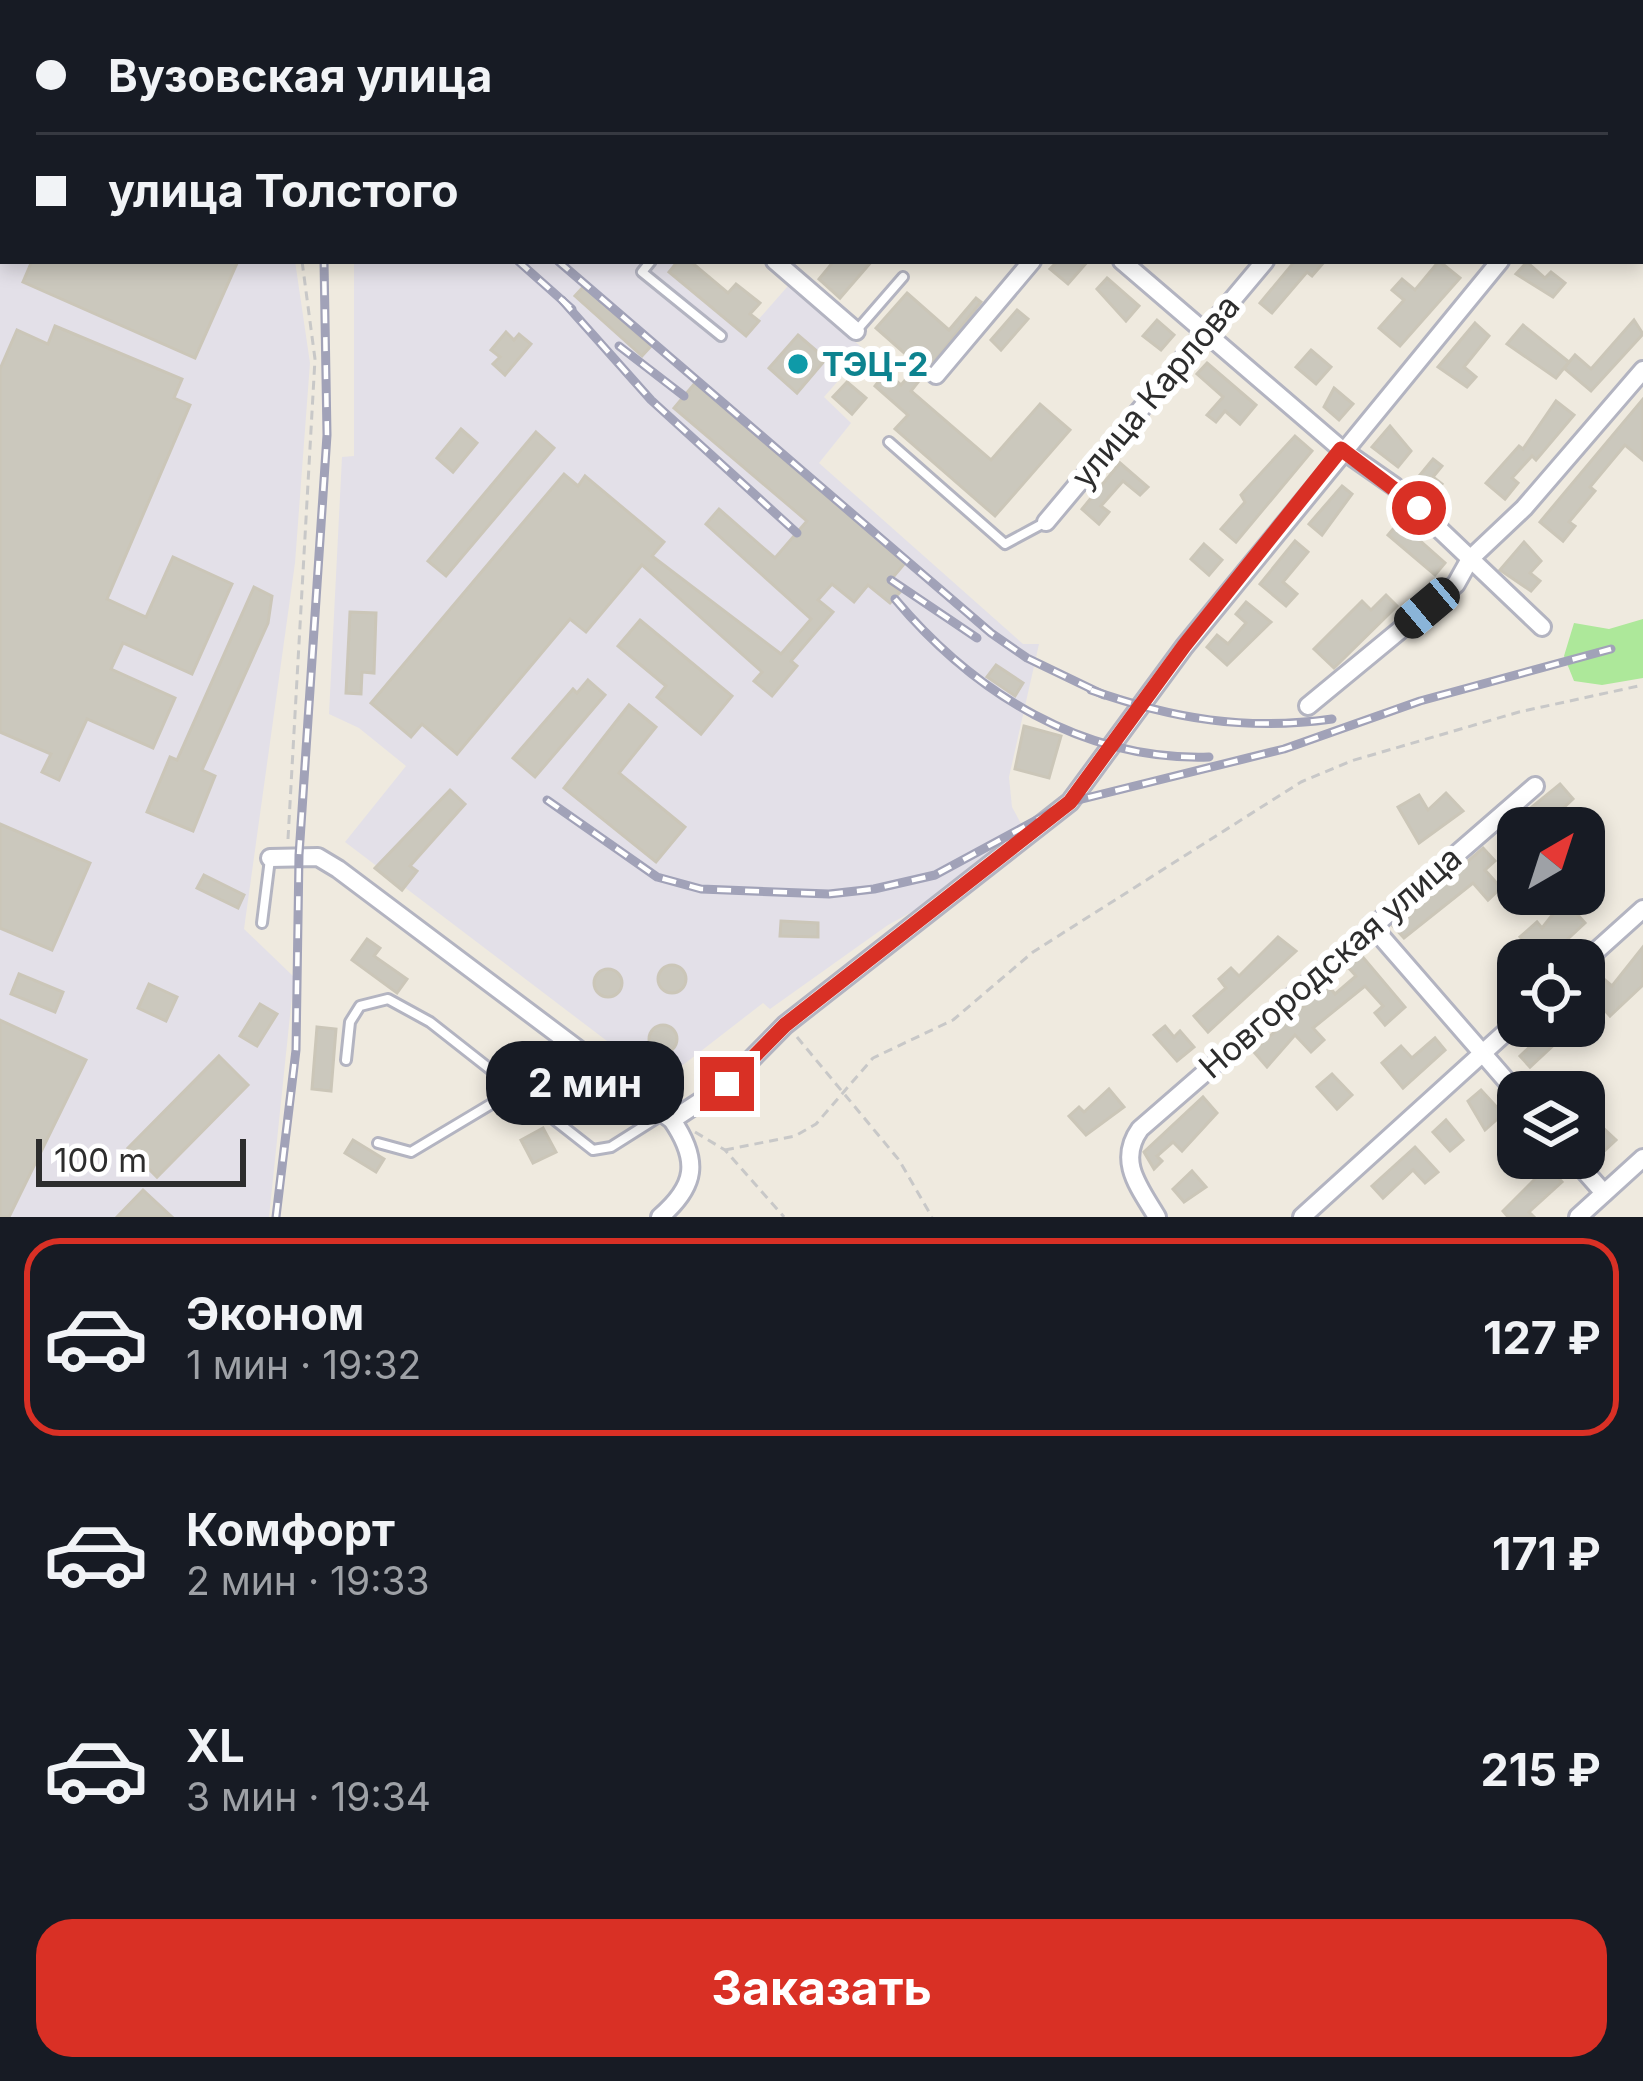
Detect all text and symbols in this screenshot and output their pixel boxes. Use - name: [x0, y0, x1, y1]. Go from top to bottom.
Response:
- text: Вузовская улица: [108, 48, 492, 103]
- text: улица Толстого: [108, 163, 459, 218]
- street label: улица Карлова: [1063, 286, 1247, 496]
- place label: ТЭЦ-2: [822, 344, 928, 384]
- marker: ТЭЦ-2: [785, 351, 811, 377]
- route start: [1392, 481, 1446, 535]
- car: [1388, 571, 1466, 645]
- north arrow: [1497, 807, 1605, 915]
- map controls: [1497, 807, 1605, 1179]
- street label: Новгородская улица: [1191, 837, 1469, 1087]
- button: locate: [1497, 939, 1605, 1047]
- callout: 2 мин: [487, 1042, 685, 1126]
- route end: [700, 1057, 754, 1111]
- text: 2 мин: [528, 1059, 642, 1106]
- button: layers: [1497, 1071, 1605, 1179]
- scale bar: [36, 1133, 246, 1186]
- text: 100 m: [54, 1140, 147, 1180]
- icon: car: [42, 1283, 150, 1391]
- text: Эконом: [186, 1286, 364, 1341]
- text: 127 ₽: [1483, 1310, 1601, 1365]
- text: 1 мин · 19:32: [186, 1341, 421, 1388]
- icon: car: [42, 1499, 150, 1607]
- text: Комфорт: [186, 1502, 395, 1557]
- text: 171 ₽: [1492, 1526, 1601, 1581]
- text: 2 мин · 19:33: [186, 1557, 430, 1604]
- icon: car: [42, 1715, 150, 1823]
- text: XL: [186, 1718, 245, 1773]
- text: 215 ₽: [1480, 1742, 1601, 1797]
- text: 3 мин · 19:34: [186, 1773, 431, 1820]
- button: Заказать: [36, 1919, 1607, 2057]

